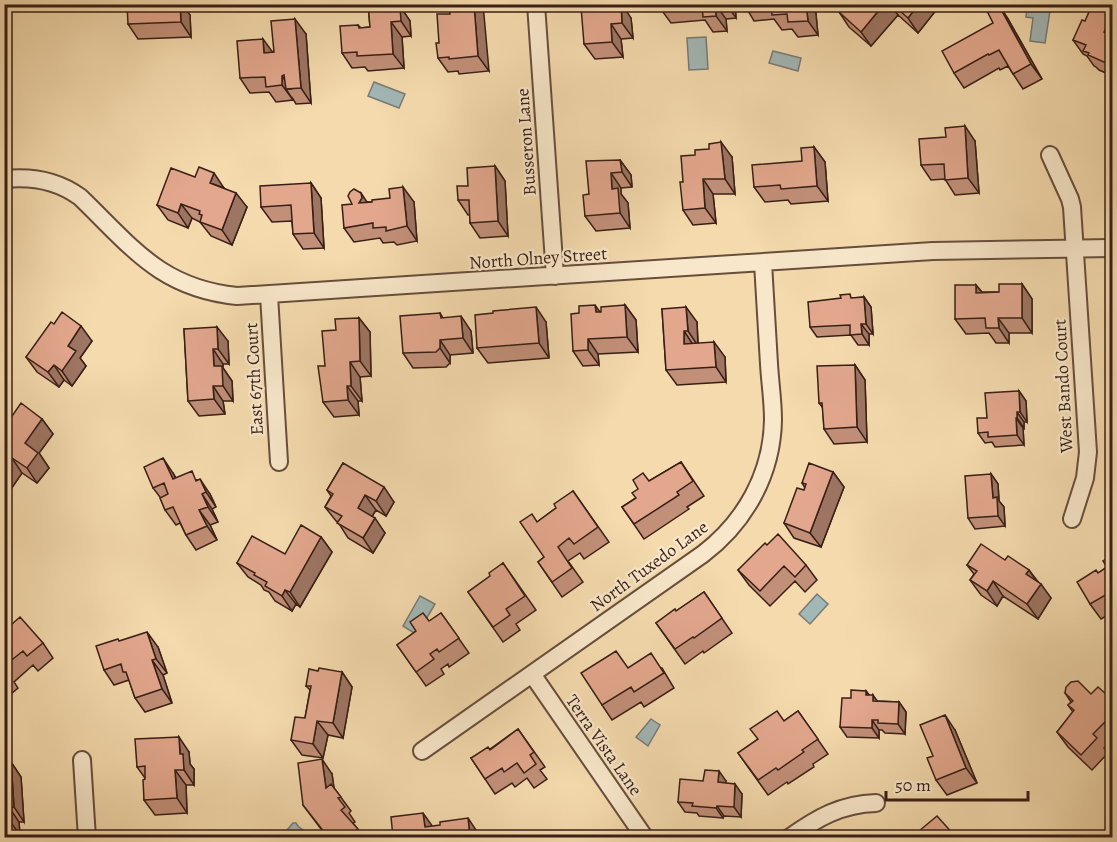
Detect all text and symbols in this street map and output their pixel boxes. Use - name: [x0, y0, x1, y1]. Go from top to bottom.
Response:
- street label: Busseron Lane: [510, 88, 542, 196]
- street label: North Olney Street: [468, 241, 608, 275]
- street label: West Bando Court: [1048, 318, 1079, 454]
- street label: East 67th Court: [239, 322, 269, 436]
- street label: North Tuxedo Lane: [585, 515, 713, 617]
- street label: Terra Vista Lane: [560, 690, 648, 800]
- scale bar: [886, 764, 1028, 802]
- text: 50 m: [895, 773, 931, 797]

